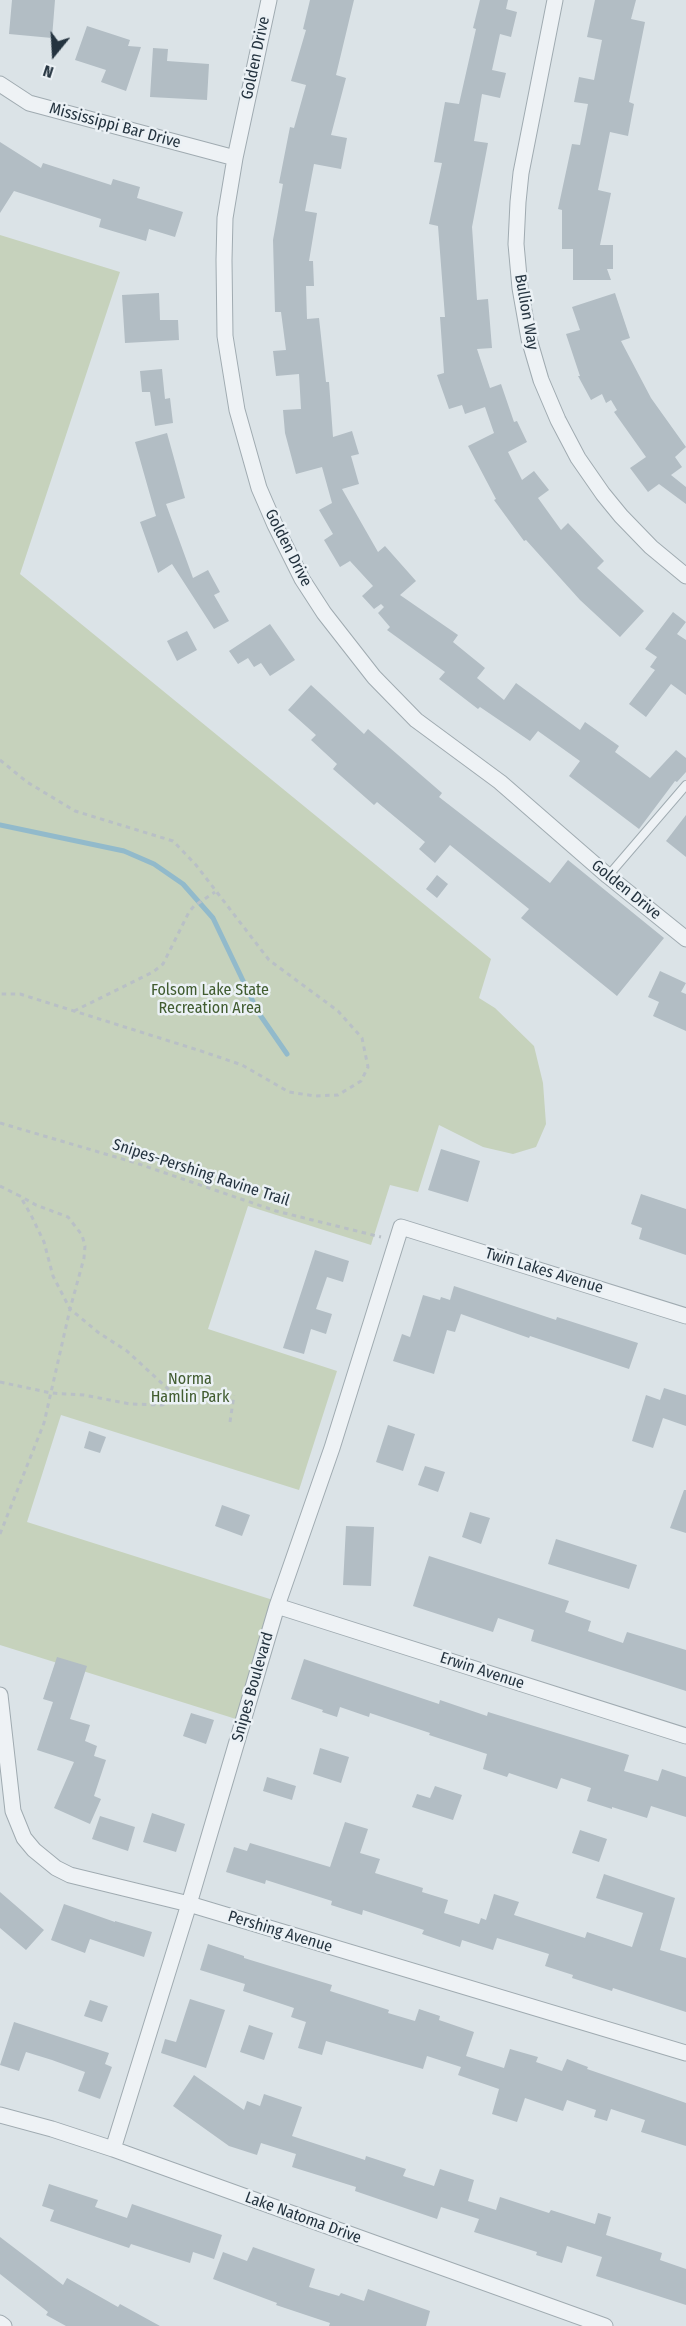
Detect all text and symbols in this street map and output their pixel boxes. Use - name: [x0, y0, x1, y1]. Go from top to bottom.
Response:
- street label: Golden Drive: [238, 15, 274, 101]
- north arrow: [24, 24, 84, 84]
- text: N: [41, 61, 56, 82]
- street label: Mississippi Bar Drive: [47, 99, 183, 153]
- street label: Bullion Way: [510, 273, 542, 351]
- street label: Golden Drive: [260, 506, 316, 590]
- street label: Golden Drive: [587, 856, 665, 924]
- park label: Folsom Lake State Recreation Area: [151, 981, 269, 1019]
- street label: Snipes-Pershing Ravine Trail: [110, 1135, 292, 1211]
- street label: Twin Lakes Avenue: [483, 1244, 605, 1298]
- park label: Norma Hamlin Park: [151, 1370, 229, 1408]
- street label: Snipes Boulevard: [228, 1630, 278, 1744]
- street label: Erwin Avenue: [437, 1648, 527, 1694]
- street label: Pershing Avenue: [225, 1907, 335, 1957]
- street label: Lake Natoma Drive: [242, 2188, 364, 2248]

